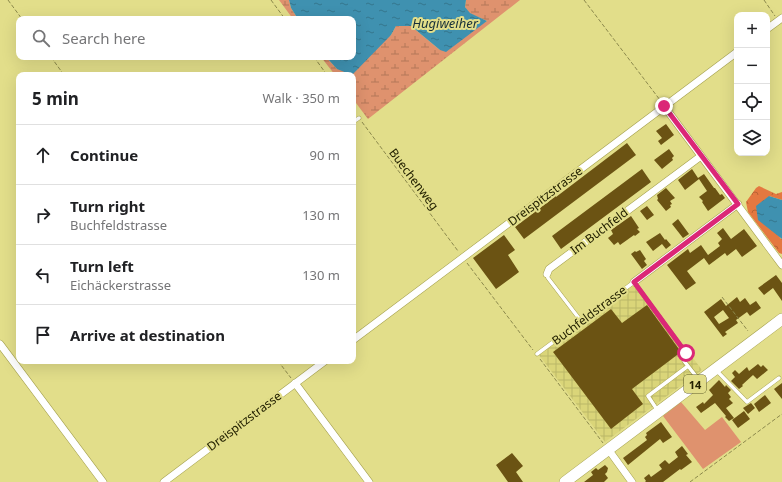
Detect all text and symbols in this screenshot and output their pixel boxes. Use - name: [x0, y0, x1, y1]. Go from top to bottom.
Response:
- map controls: [734, 12, 770, 156]
- button: +: [734, 12, 770, 48]
- water label: Hugiweiher: [412, 14, 479, 32]
- search box: [16, 16, 356, 60]
- icon: search: [30, 27, 52, 49]
- text: Search here: [62, 28, 145, 48]
- button: −: [734, 48, 770, 84]
- button: locate: [734, 84, 770, 120]
- text: 5 min: [32, 87, 79, 110]
- text: Walk · 350 m: [262, 89, 340, 107]
- route end: [655, 97, 673, 115]
- button: layers: [734, 120, 770, 156]
- icon: ahead: [32, 144, 54, 166]
- text: Continue: [70, 145, 138, 165]
- street label: Buechenweg: [385, 145, 443, 213]
- text: 90 m: [310, 146, 340, 164]
- street label: Dreispitzstrasse: [504, 162, 586, 230]
- text: Turn right: [70, 196, 145, 216]
- icon: right: [32, 204, 54, 226]
- street label: Im Buchfeld: [567, 204, 631, 258]
- text: 130 m: [302, 206, 340, 224]
- text: Buchfeldstrasse: [70, 216, 167, 234]
- text: Turn left: [70, 256, 134, 276]
- icon: left: [32, 264, 54, 286]
- text: 130 m: [302, 266, 340, 284]
- text: Eichäckerstrasse: [70, 276, 171, 294]
- street label: Buchfeldstrasse: [548, 281, 630, 349]
- icon: arrive: [32, 324, 54, 346]
- text: Arrive at destination: [70, 325, 225, 345]
- route start: [677, 344, 695, 362]
- road number: 14: [684, 375, 706, 393]
- street label: Dreispitzstrasse: [203, 387, 285, 455]

